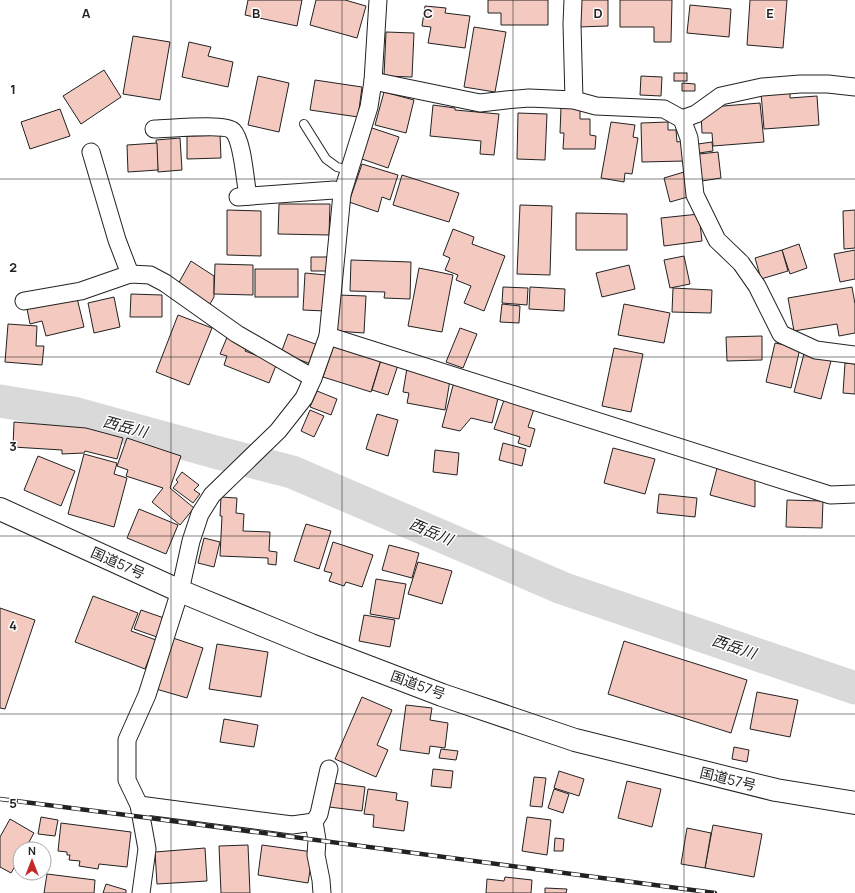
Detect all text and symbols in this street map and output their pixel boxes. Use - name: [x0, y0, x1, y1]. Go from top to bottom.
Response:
- text: A: [82, 4, 91, 22]
- text: B: [252, 4, 260, 22]
- text: C: [423, 4, 433, 22]
- text: D: [593, 4, 603, 22]
- text: E: [766, 4, 774, 22]
- text: 1: [10, 80, 16, 98]
- text: 2: [9, 258, 17, 276]
- water label: 西岳川: [101, 411, 152, 443]
- text: 3: [9, 437, 17, 455]
- water label: 西岳川: [406, 513, 458, 551]
- street label: 国道57号: [88, 542, 148, 583]
- text: 4: [9, 616, 17, 634]
- water label: 西岳川: [709, 629, 761, 664]
- street label: 国道57号: [388, 666, 448, 703]
- street label: 国道57号: [698, 762, 758, 795]
- text: 5: [9, 794, 17, 812]
- north arrow: [12, 841, 52, 881]
- text: N: [28, 843, 36, 858]

